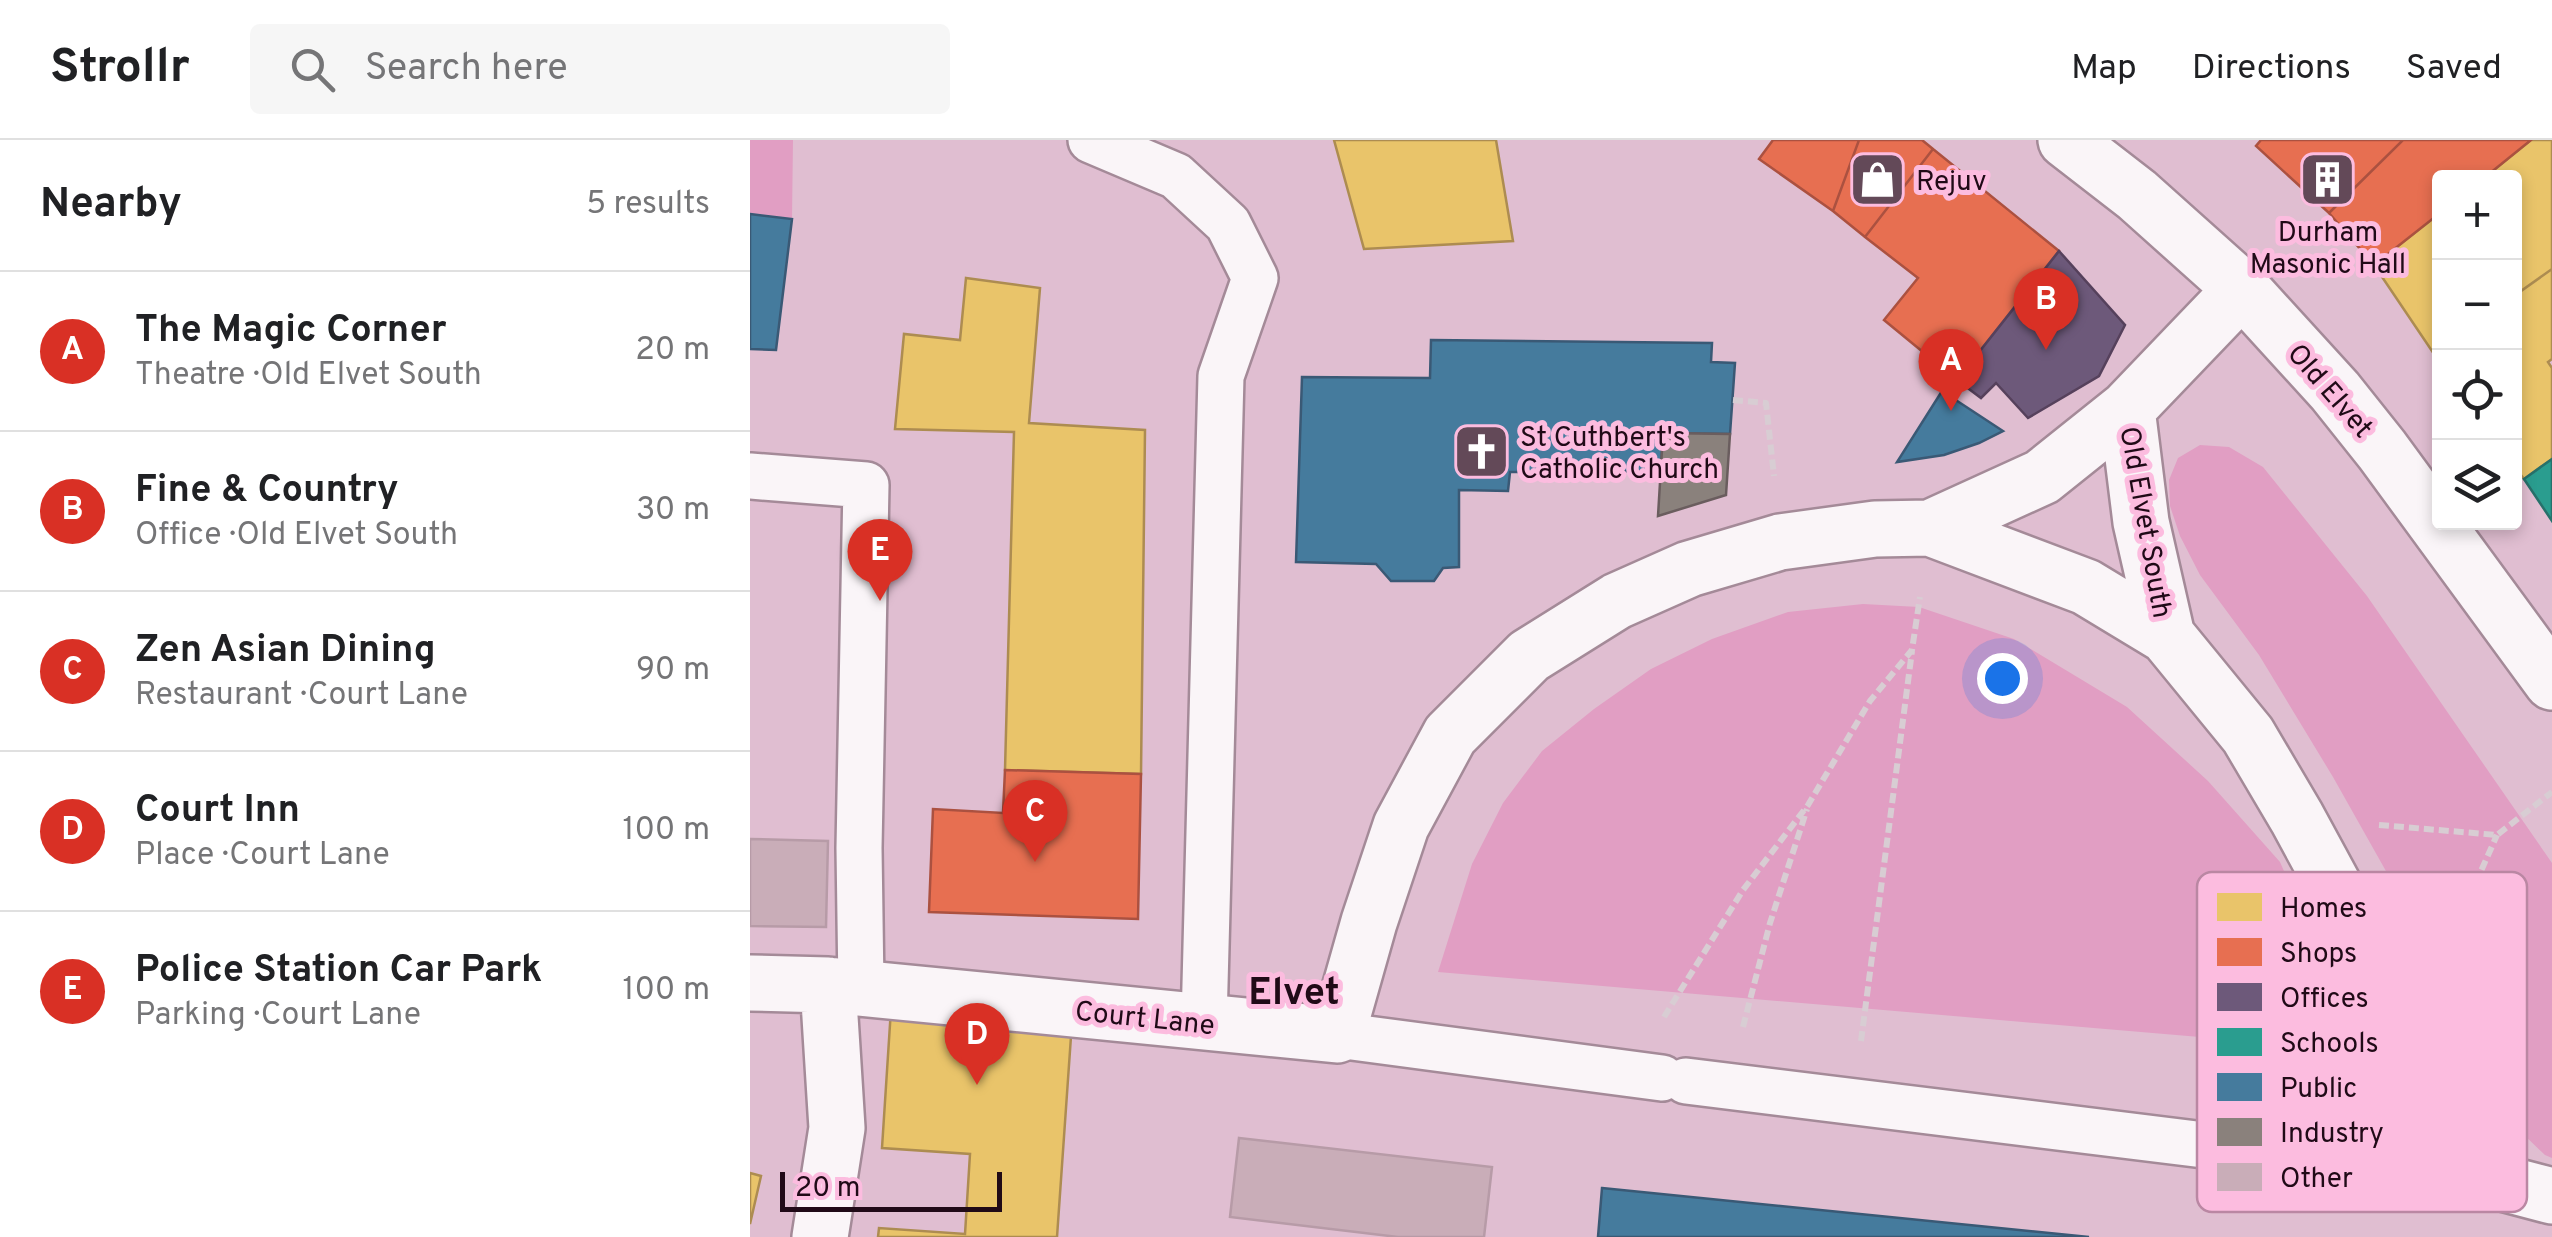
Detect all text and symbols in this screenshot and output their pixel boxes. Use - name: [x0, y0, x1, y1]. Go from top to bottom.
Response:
- search box: [250, 24, 950, 114]
- text: Strollr: [50, 39, 190, 99]
- icon: search: [285, 42, 340, 97]
- text: Search here: [365, 45, 568, 94]
- text: Map: [2071, 47, 2137, 91]
- text: Directions: [2192, 47, 2351, 91]
- text: Saved: [2406, 47, 2502, 91]
- shop icon: Rejuv: [1847, 150, 1907, 210]
- building icon: Durham Masonic Hall: [2298, 150, 2358, 210]
- place label: Rejuv: [1916, 165, 1986, 201]
- map controls: [2432, 170, 2522, 530]
- button: +: [2432, 170, 2522, 260]
- text: Nearby: [40, 179, 182, 232]
- text: 5 results: [586, 185, 710, 225]
- place label: Durham Masonic Hall: [2250, 216, 2406, 284]
- button: −: [2432, 260, 2522, 350]
- pin: B: [2014, 268, 2078, 350]
- text: The Magic Corner: [135, 307, 447, 356]
- pin: A: [1918, 328, 1984, 411]
- text: A: [61, 331, 84, 371]
- text: 20 m: [635, 331, 710, 371]
- street label: Old Elvet: [2278, 337, 2380, 447]
- button: locate: [2432, 350, 2522, 440]
- text: Theatre · Old Elvet South: [135, 356, 482, 396]
- place label: St Cuthbert's Catholic Church: [1520, 421, 1719, 489]
- church icon: St Cuthbert's Catholic Church: [1451, 422, 1511, 482]
- street label: Old Elvet South: [2109, 424, 2179, 621]
- button: layers: [2432, 440, 2522, 530]
- text: Fine & Country: [135, 467, 399, 516]
- text: B: [61, 491, 84, 531]
- text: 30 m: [636, 491, 710, 531]
- text: Office · Old Elvet South: [135, 516, 458, 556]
- pin: E: [848, 518, 912, 601]
- text: Zen Asian Dining: [135, 627, 436, 676]
- text: C: [62, 651, 83, 691]
- text: 90 m: [636, 651, 710, 691]
- your location: [1977, 653, 2028, 704]
- text: Restaurant · Court Lane: [135, 676, 468, 716]
- pin: C: [1002, 780, 1068, 862]
- text: Court Inn: [135, 787, 300, 836]
- text: D: [61, 811, 84, 851]
- text: 100 m: [623, 811, 710, 851]
- text: Place · Court Lane: [135, 836, 390, 876]
- legend: [2197, 872, 2527, 1212]
- text: Homes: [2280, 892, 2367, 928]
- text: Shops: [2280, 937, 2357, 973]
- text: Police Station Car Park: [135, 947, 542, 996]
- district label: Elvet: [1248, 970, 1340, 1019]
- text: E: [63, 971, 82, 1011]
- text: 100 m: [623, 971, 710, 1011]
- text: Offices: [2280, 982, 2369, 1018]
- street label: Court Lane: [1073, 995, 1216, 1045]
- text: Parking · Court Lane: [135, 996, 421, 1036]
- pin: D: [944, 1002, 1010, 1085]
- text: Schools: [2280, 1027, 2379, 1063]
- text: Public: [2280, 1072, 2357, 1108]
- text: Industry: [2280, 1117, 2384, 1153]
- text: Other: [2280, 1162, 2353, 1198]
- scale bar: [780, 1167, 1002, 1212]
- text: 20 m: [795, 1171, 860, 1207]

